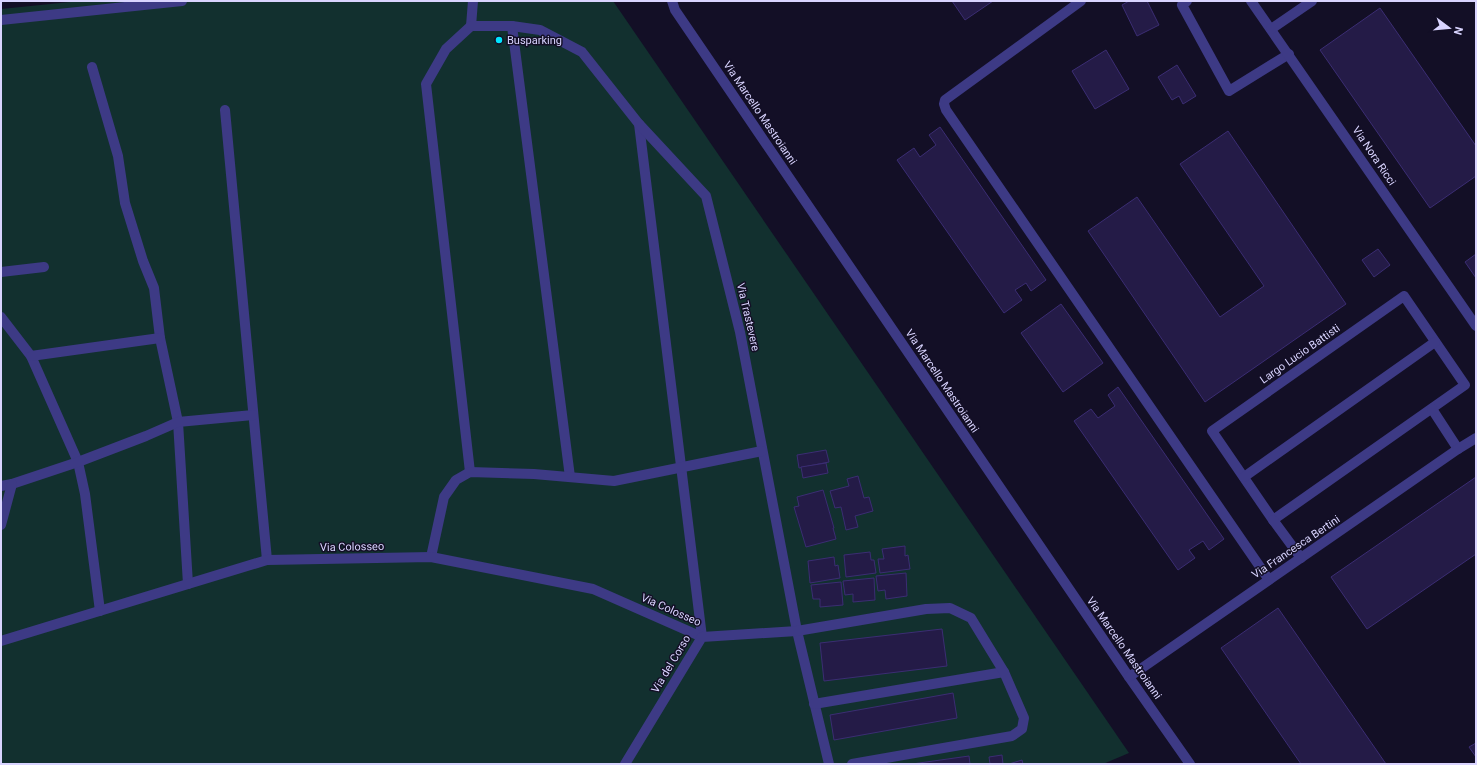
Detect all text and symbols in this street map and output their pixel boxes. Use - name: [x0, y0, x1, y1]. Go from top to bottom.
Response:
- north arrow: [1429, 8, 1469, 48]
- text: N: [1451, 25, 1465, 36]
- place label: Busparking: [507, 34, 562, 47]
- marker: Busparking: [494, 35, 504, 45]
- street label: Via Marcello Mastroianni: [721, 59, 799, 167]
- street label: Via Nora Ricci: [1349, 124, 1399, 188]
- street label: Via Trastevere: [734, 282, 762, 352]
- street label: Largo Lucio Battisti: [1258, 322, 1342, 386]
- street label: Via Marcello Mastroianni: [903, 327, 981, 435]
- street label: Via Francesca Bertini: [1250, 513, 1342, 581]
- street label: Via Colosseo: [320, 540, 384, 554]
- street label: Via Colosseo: [639, 591, 703, 629]
- street label: Via Marcello Mastroianni: [1084, 594, 1164, 702]
- street label: Via del Corso: [649, 633, 693, 695]

